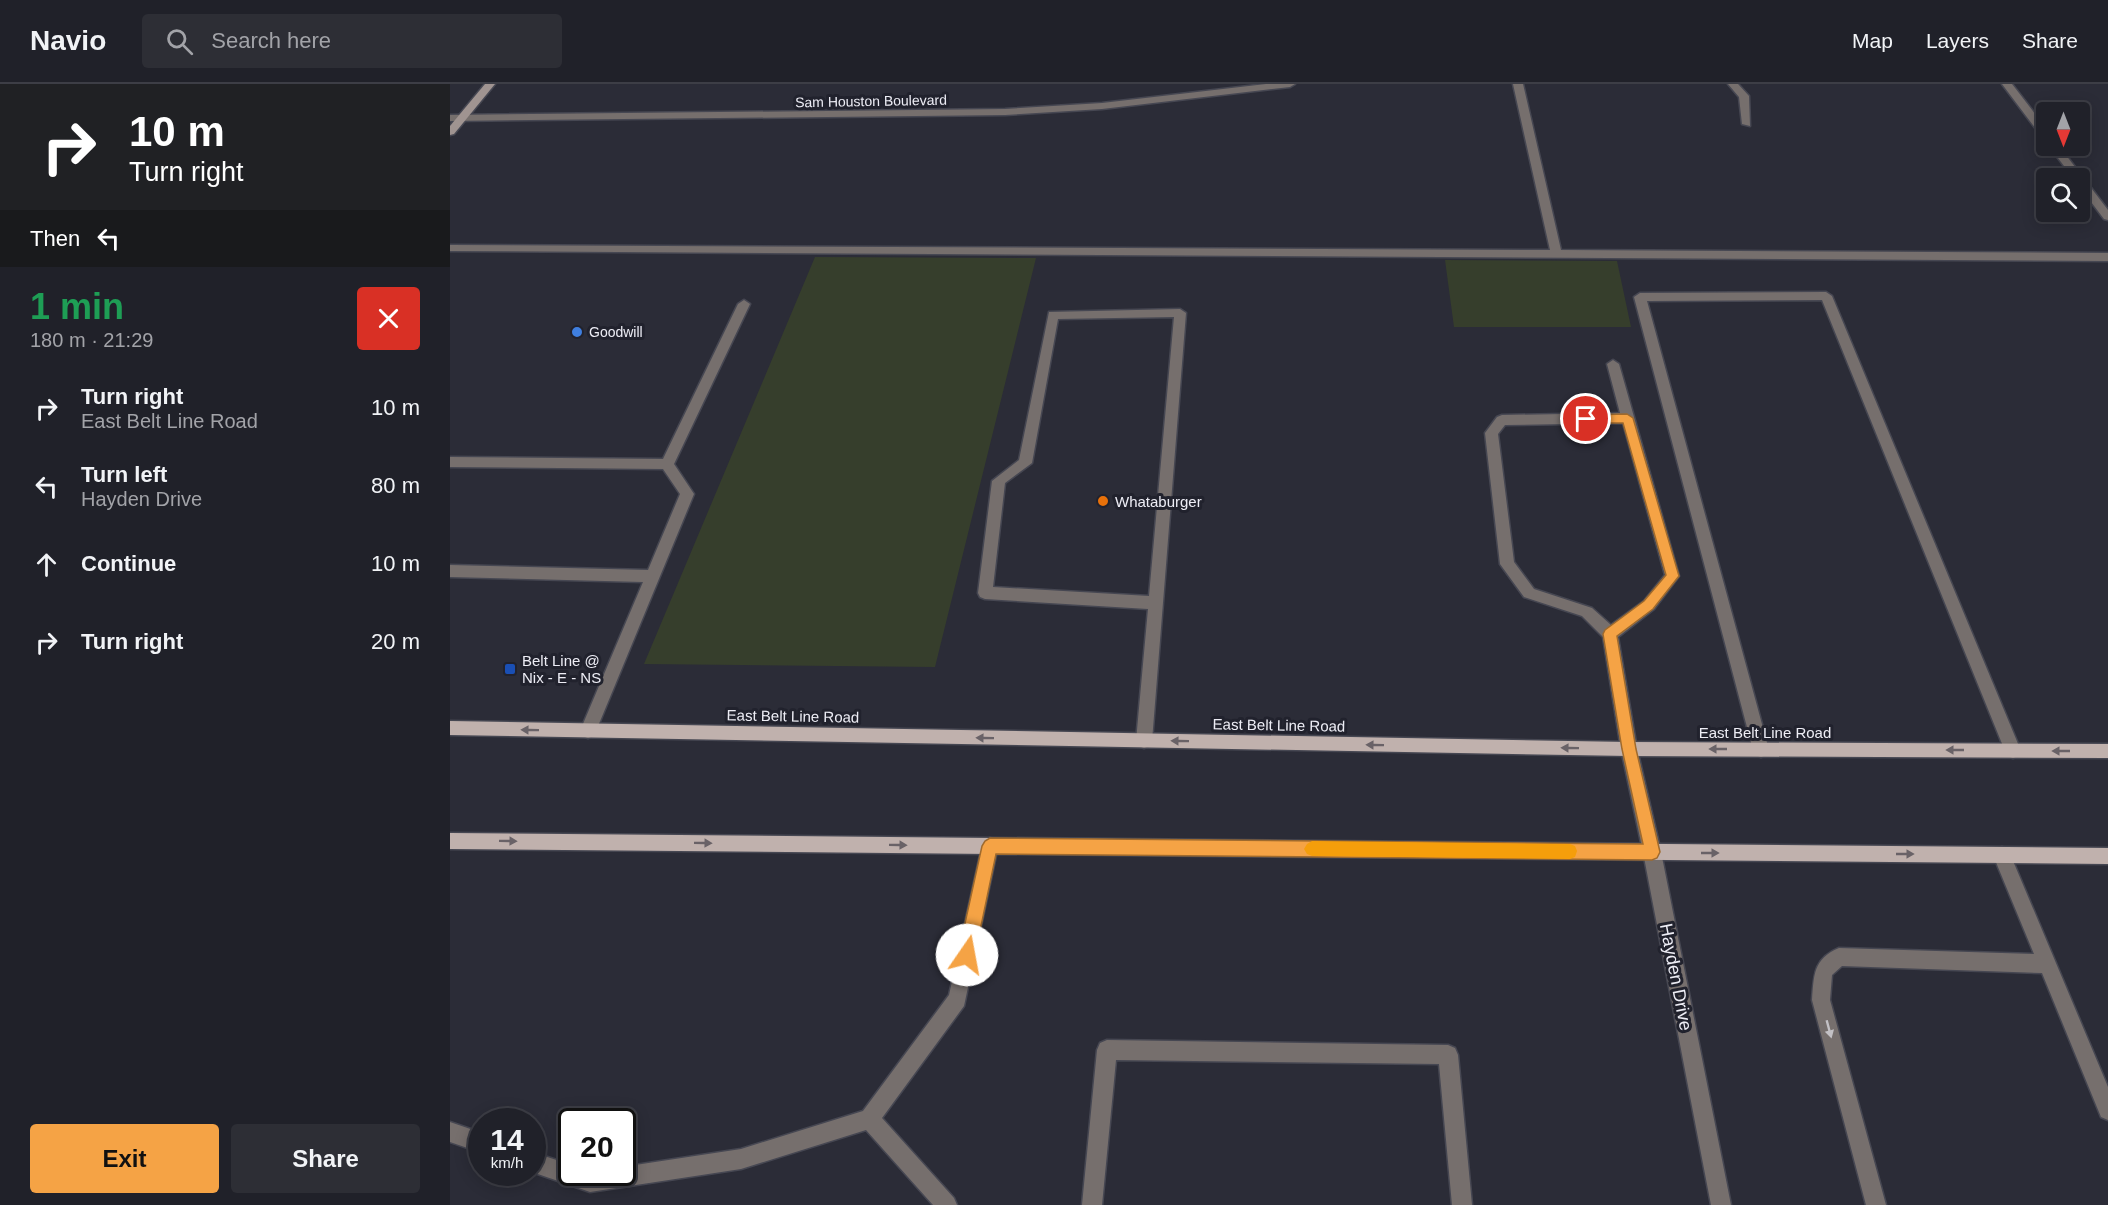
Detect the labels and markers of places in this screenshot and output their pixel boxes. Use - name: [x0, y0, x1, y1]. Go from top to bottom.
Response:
- place label: Goodwill: [589, 324, 643, 340]
- marker: Goodwill: [570, 325, 584, 339]
- pin: [1560, 393, 1611, 444]
- place label: Whataburger: [1115, 493, 1202, 510]
- marker: Whataburger: [1096, 494, 1110, 508]
- place label: Belt Line @ Nix - E - NS: [522, 652, 601, 686]
- marker: Belt Line @ Nix - E - NS: [503, 662, 517, 676]

